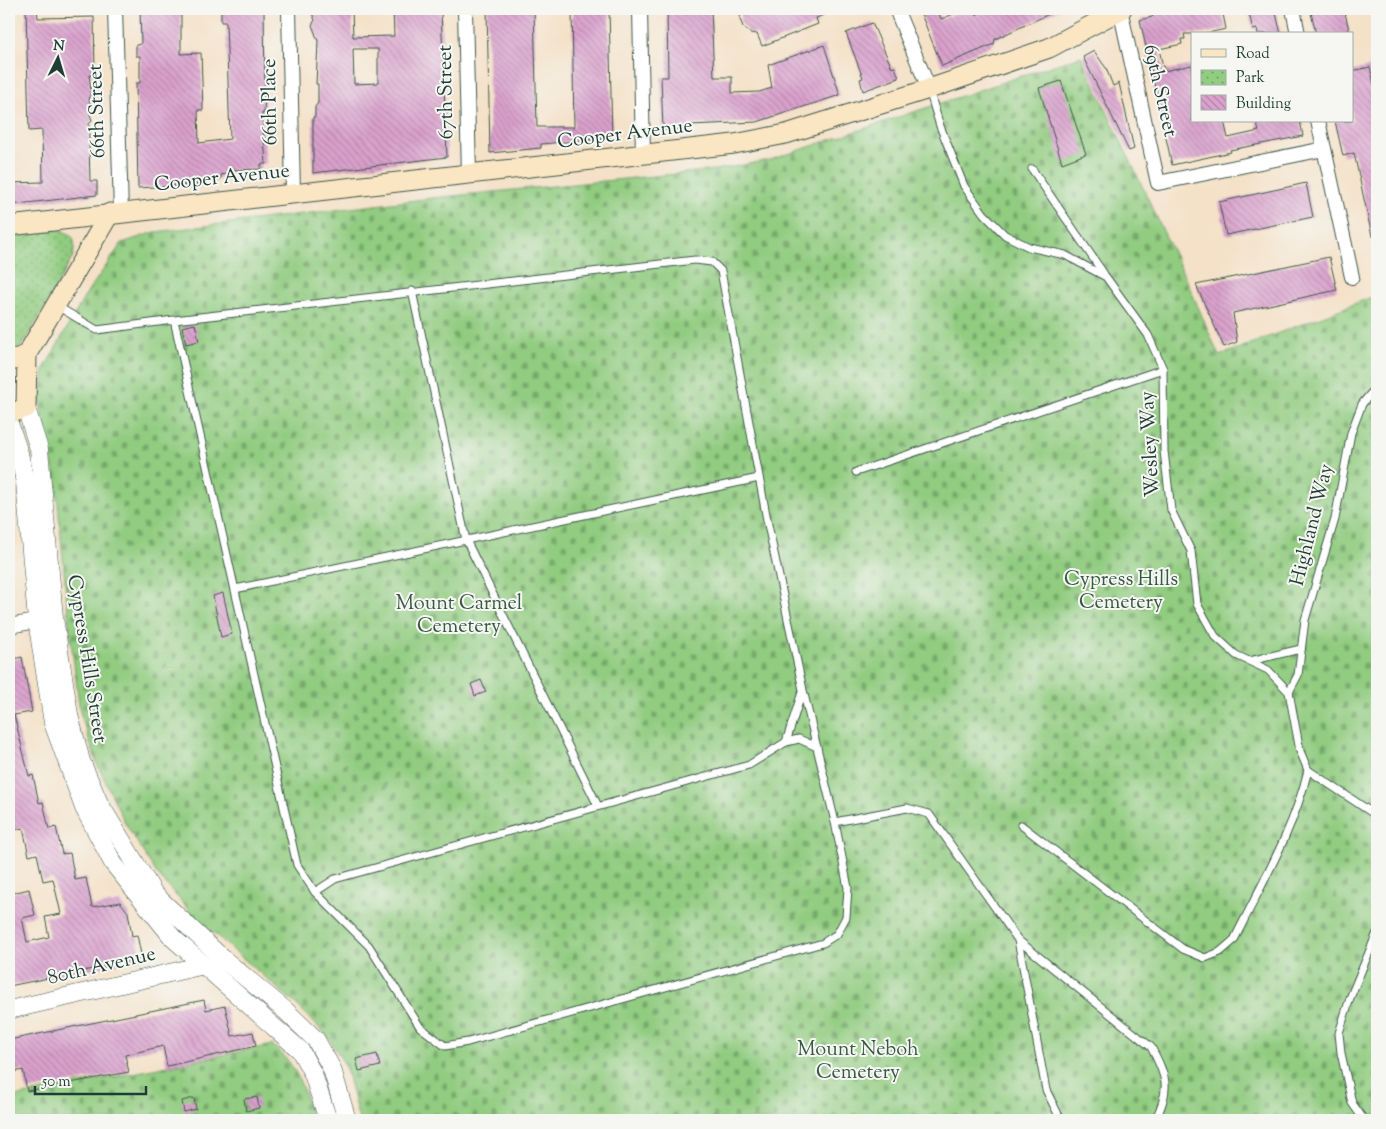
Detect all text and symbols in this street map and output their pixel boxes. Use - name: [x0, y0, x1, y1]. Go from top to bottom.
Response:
- north arrow: [32, 32, 82, 82]
- legend: [1191, 32, 1354, 122]
- text: N: [53, 37, 65, 57]
- street label: 69th Street: [1134, 42, 1184, 140]
- street label: 67th Street: [432, 44, 462, 139]
- text: Road: [1236, 44, 1270, 65]
- street label: 66th Place: [256, 58, 286, 146]
- street label: 66th Street: [82, 63, 114, 159]
- text: Park: [1236, 68, 1265, 89]
- text: Building: [1236, 94, 1291, 115]
- street label: Cooper Avenue: [556, 112, 694, 158]
- street label: Cooper Avenue: [153, 157, 291, 201]
- street label: Wesley Way: [1134, 390, 1168, 498]
- street label: Highland Way: [1284, 461, 1342, 589]
- park label: Cypress Hills Cemetery: [1064, 566, 1178, 618]
- street label: Cypress Hills Street: [58, 573, 114, 745]
- park label: Mount Carmel Cemetery: [396, 590, 523, 642]
- street label: 80th Avenue: [45, 940, 159, 994]
- park label: Mount Neboh Cemetery: [797, 1036, 919, 1088]
- scale bar: [35, 1064, 146, 1096]
- text: 50 m: [41, 1072, 71, 1093]

